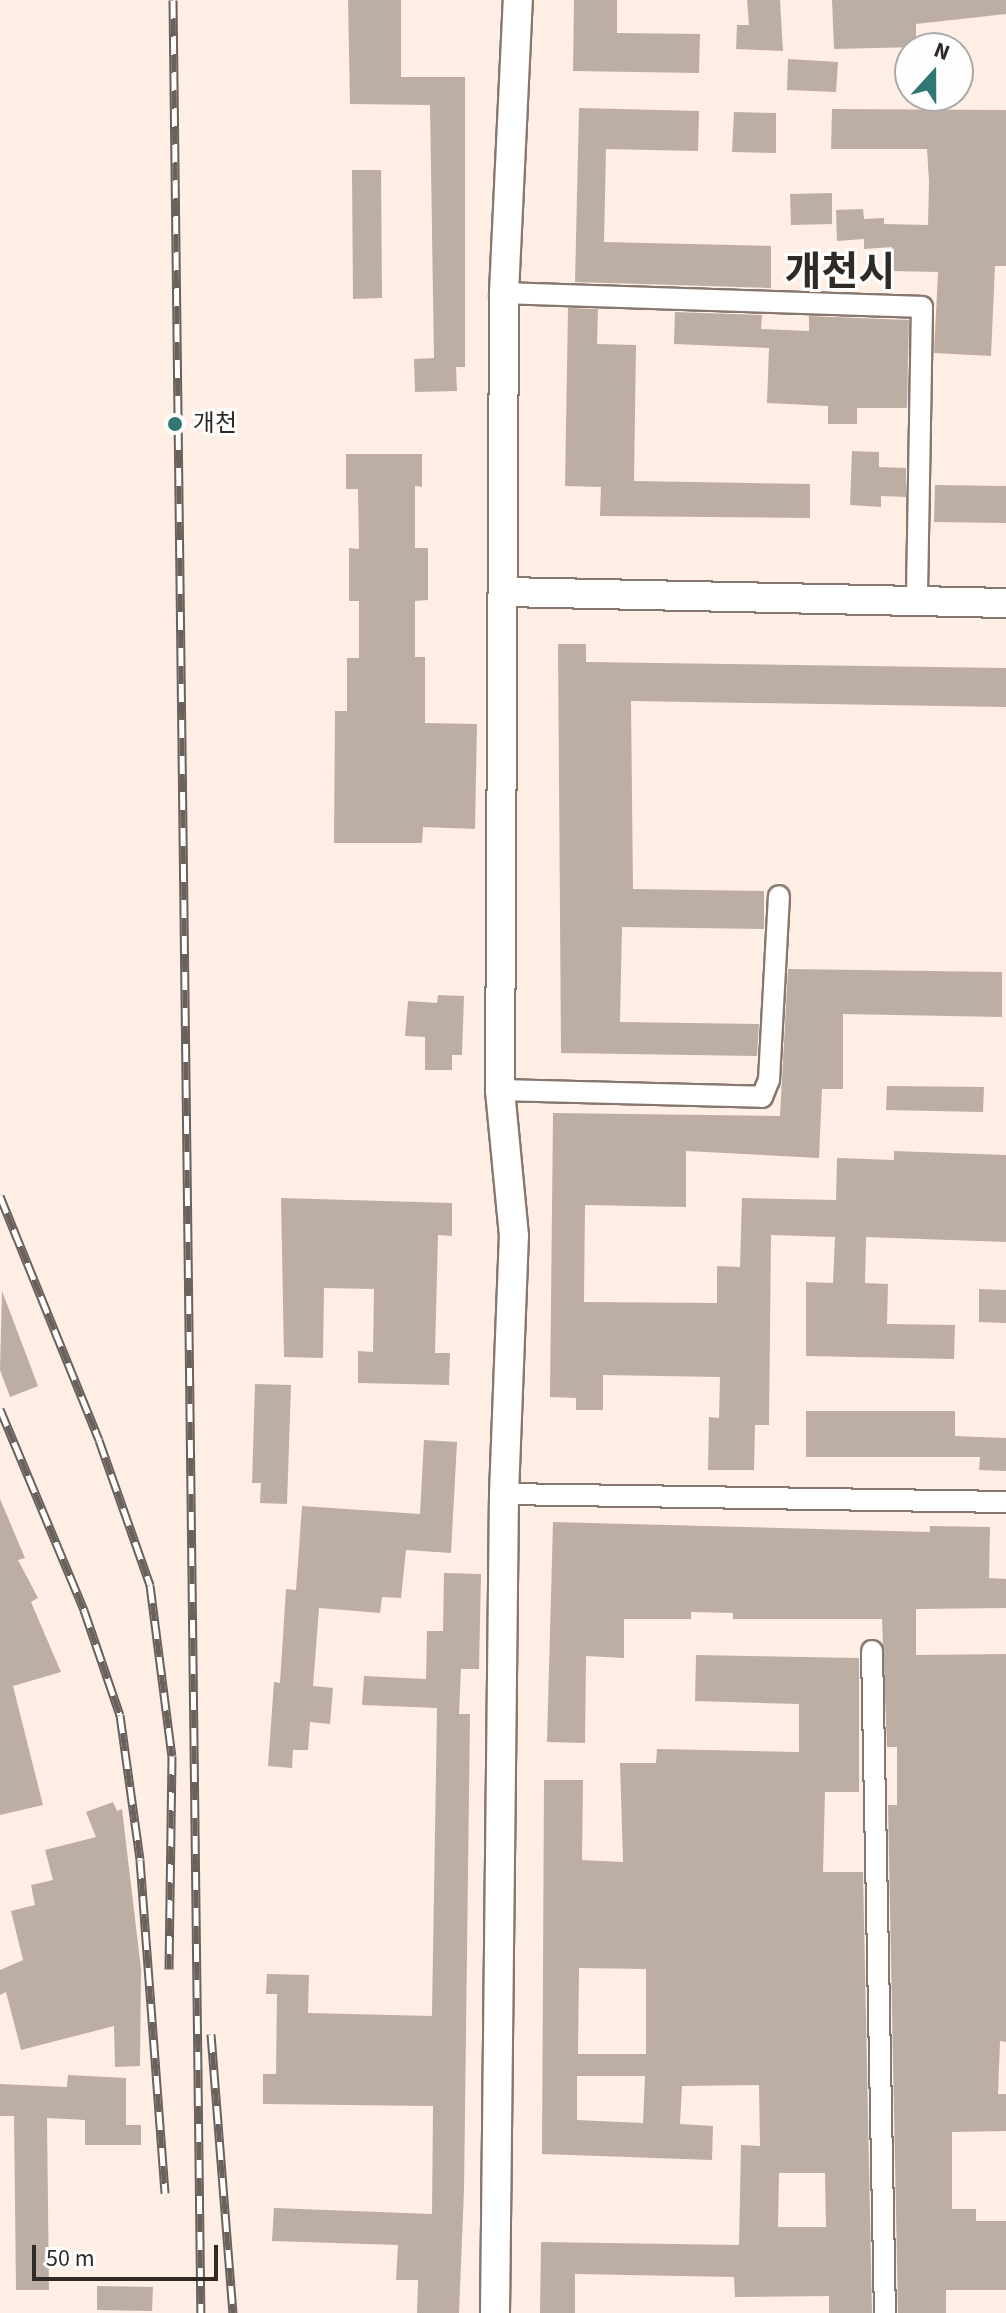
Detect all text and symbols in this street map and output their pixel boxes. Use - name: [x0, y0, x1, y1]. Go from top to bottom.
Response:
- north arrow: [894, 32, 974, 112]
- text: N: [929, 34, 954, 69]
- district label: 개천시: [785, 249, 895, 297]
- place label: 개천: [193, 410, 237, 438]
- marker: 개천: [164, 413, 186, 435]
- scale bar: [36, 2229, 222, 2279]
- text: 50 m: [46, 2241, 95, 2276]

